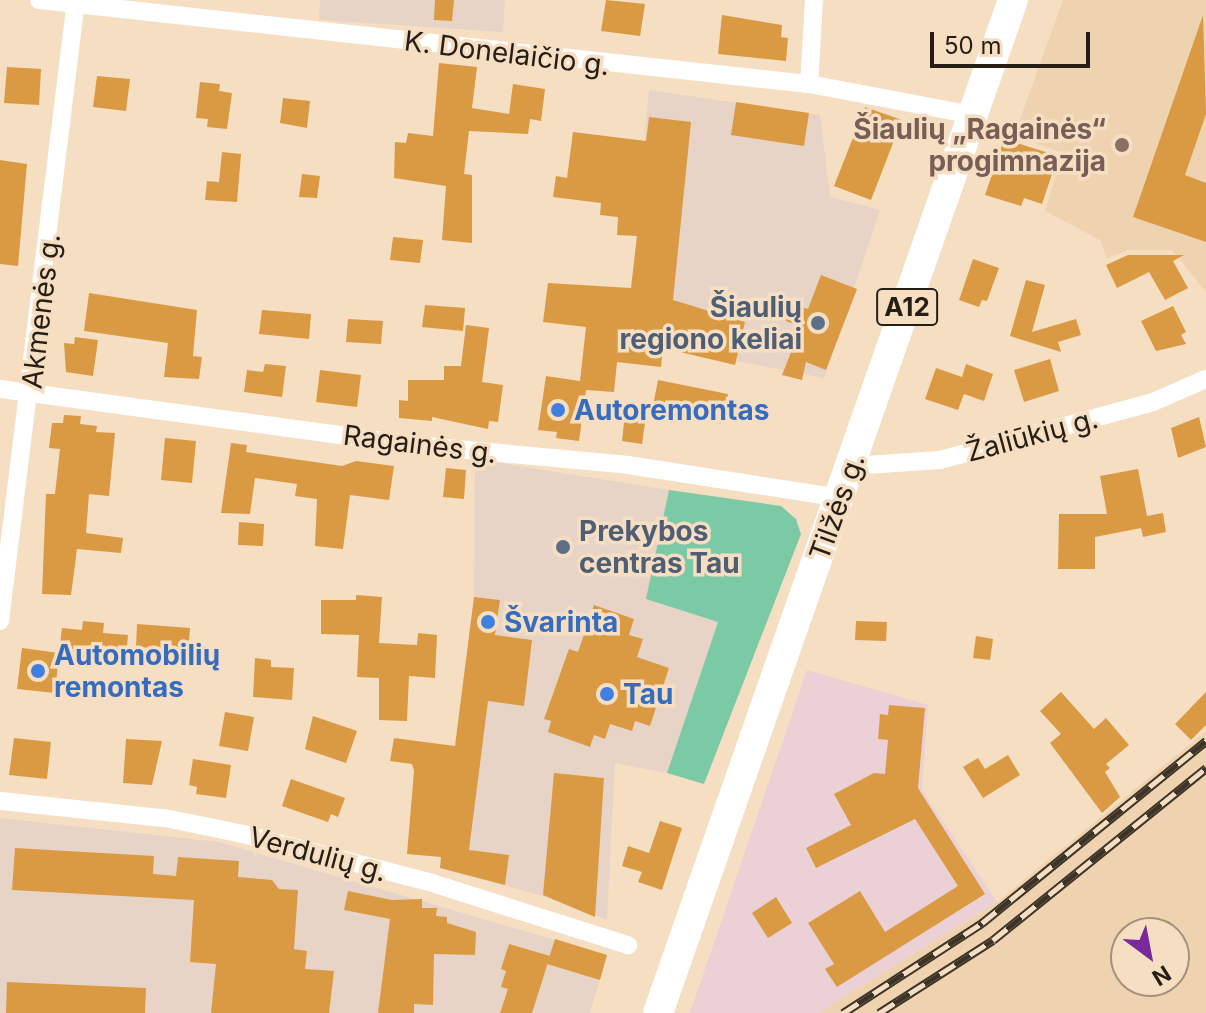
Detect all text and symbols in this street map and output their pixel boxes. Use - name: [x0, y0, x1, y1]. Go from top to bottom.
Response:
- scale bar: [934, 16, 1094, 66]
- street label: K. Donelaičio g.: [402, 24, 612, 82]
- text: 50 m: [944, 31, 1002, 60]
- place label: Šiaulių „Ragainės“ progimnazija: [853, 112, 1106, 178]
- marker: Šiaulių „Ragainės“ progimnazija: [1113, 136, 1131, 154]
- street label: Akmenės g.: [15, 231, 67, 391]
- road number: A12: [875, 285, 939, 329]
- place label: Šiaulių regiono keliai: [620, 290, 802, 356]
- marker: Šiaulių regiono keliai: [809, 314, 827, 332]
- place label: Autoremontas: [574, 393, 769, 427]
- marker: Autoremontas: [549, 401, 567, 419]
- street label: Žaliūkių g.: [962, 401, 1102, 469]
- street label: Ragainės g.: [342, 418, 498, 470]
- street label: Tilžės g.: [802, 449, 872, 565]
- place label: Prekybos centras Tau: [579, 514, 740, 580]
- marker: Prekybos centras Tau: [554, 538, 572, 556]
- place label: Švarinta: [504, 605, 618, 639]
- marker: Švarinta: [479, 613, 497, 631]
- place label: Automobilių remontas: [54, 638, 220, 704]
- marker: Automobilių remontas: [29, 662, 47, 680]
- place label: Tau: [623, 677, 673, 711]
- marker: Tau: [598, 685, 616, 703]
- street label: Verdulių g.: [245, 819, 391, 889]
- north arrow: [1110, 917, 1190, 997]
- text: N: [1148, 960, 1176, 991]

